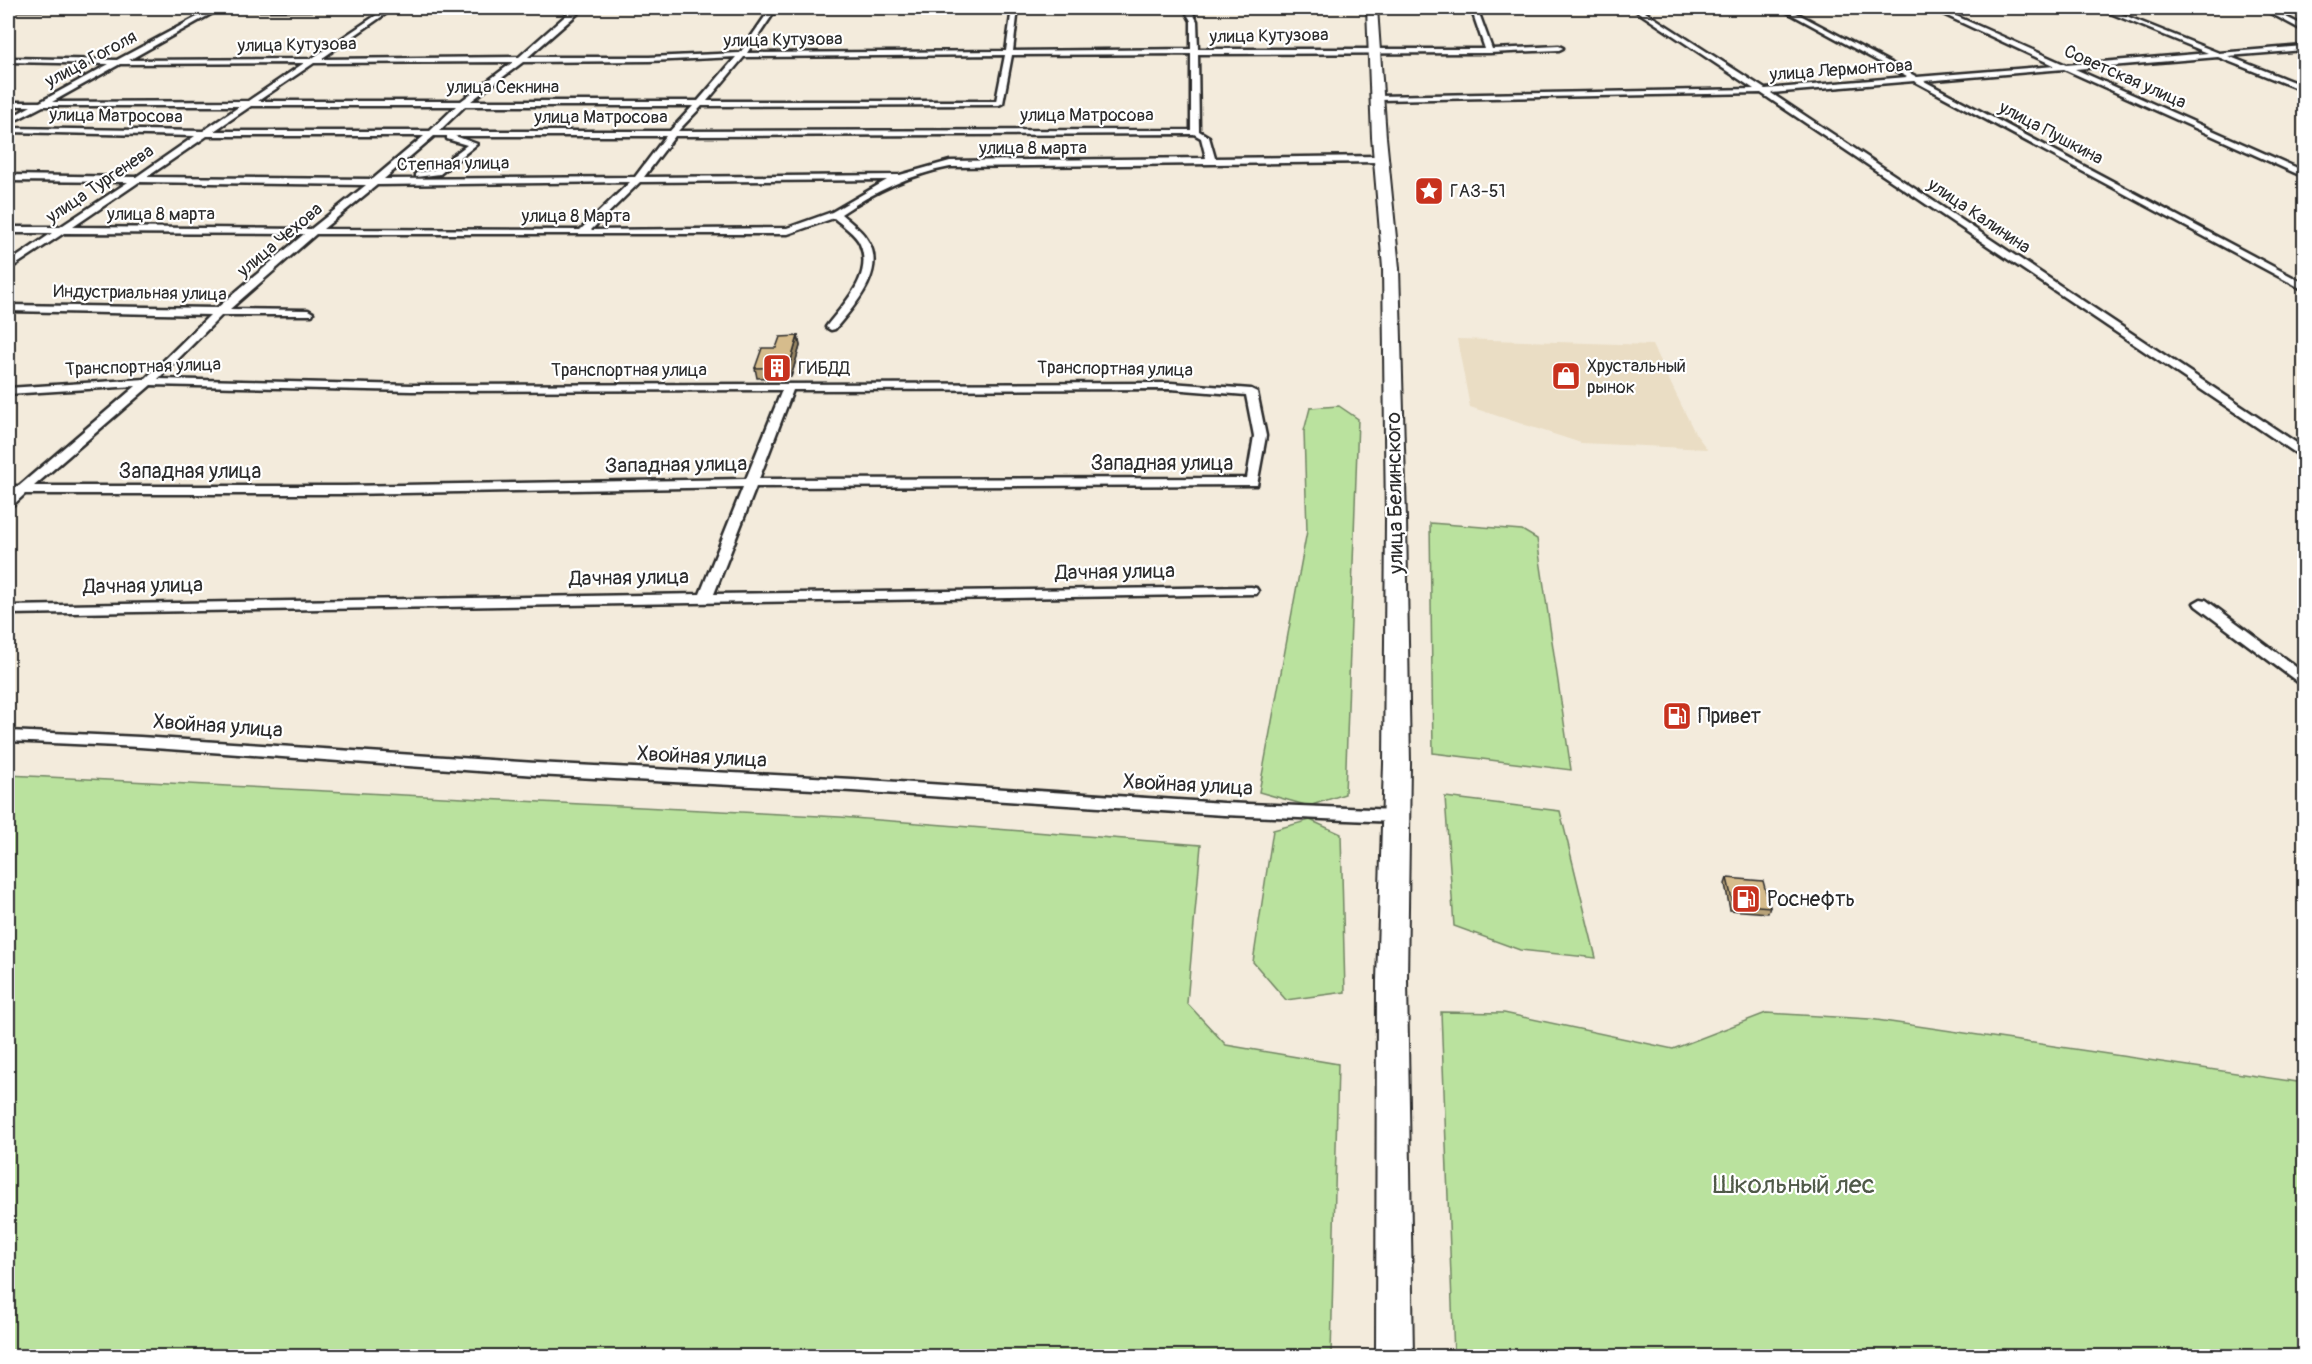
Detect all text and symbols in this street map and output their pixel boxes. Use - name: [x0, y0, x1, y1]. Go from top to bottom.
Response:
- street label: улица Кутузова: [1208, 23, 1329, 49]
- street label: улица Гоголя: [40, 25, 141, 93]
- street label: улица Кутузова: [722, 27, 843, 53]
- street label: улица Кутузова: [236, 32, 357, 58]
- street label: Советская улица: [2060, 40, 2190, 114]
- street label: улица Лермонтова: [1768, 54, 1913, 87]
- street label: улица Секнина: [446, 76, 559, 99]
- street label: улица Пушкина: [1994, 95, 2107, 170]
- street label: улица Матросова: [48, 103, 183, 129]
- street label: улица Матросова: [1019, 104, 1154, 127]
- street label: улица Матросова: [533, 106, 668, 129]
- street label: улица 8 марта: [978, 137, 1087, 160]
- street label: улица Тургенева: [41, 140, 158, 229]
- street label: Степная улица: [396, 152, 510, 176]
- street label: улица Калинина: [1922, 173, 2035, 259]
- place icon: ГАЗ-51: [1413, 175, 1445, 207]
- place label: ГАЗ-51: [1450, 180, 1506, 203]
- street label: улица Чехова: [232, 198, 327, 283]
- street label: улица 8 марта: [106, 203, 215, 226]
- street label: улица 8 Марта: [521, 205, 630, 228]
- street label: Индустриальная улица: [53, 280, 227, 306]
- building icon: ГИБДД: [761, 352, 793, 384]
- street label: Транспортная улица: [65, 353, 221, 381]
- place label: Хрустальный рынок: [1587, 355, 1686, 399]
- street label: Транспортная улица: [1037, 356, 1193, 382]
- place label: ГИБДД: [798, 357, 850, 380]
- street label: Транспортная улица: [551, 359, 707, 382]
- shop icon: Хрустальный рынок: [1550, 360, 1582, 392]
- street label: улица Белинского: [1380, 412, 1410, 575]
- street label: Западная улица: [605, 450, 747, 480]
- street label: Западная улица: [1091, 450, 1233, 477]
- street label: Западная улица: [119, 458, 261, 485]
- street label: Дачная улица: [1054, 557, 1175, 587]
- street label: Дачная улица: [568, 563, 689, 593]
- street label: Дачная улица: [82, 571, 203, 601]
- fuel station icon: Привет: [1661, 700, 1693, 732]
- place label: Привет: [1698, 703, 1762, 730]
- street label: Хвойная улица: [152, 708, 284, 744]
- street label: Хвойная улица: [636, 740, 768, 774]
- street label: Хвойная улица: [1122, 768, 1254, 802]
- fuel station icon: Роснефть: [1730, 883, 1762, 915]
- place label: Роснефть: [1767, 886, 1855, 913]
- park label: Школьный лес: [1713, 1169, 1875, 1201]

